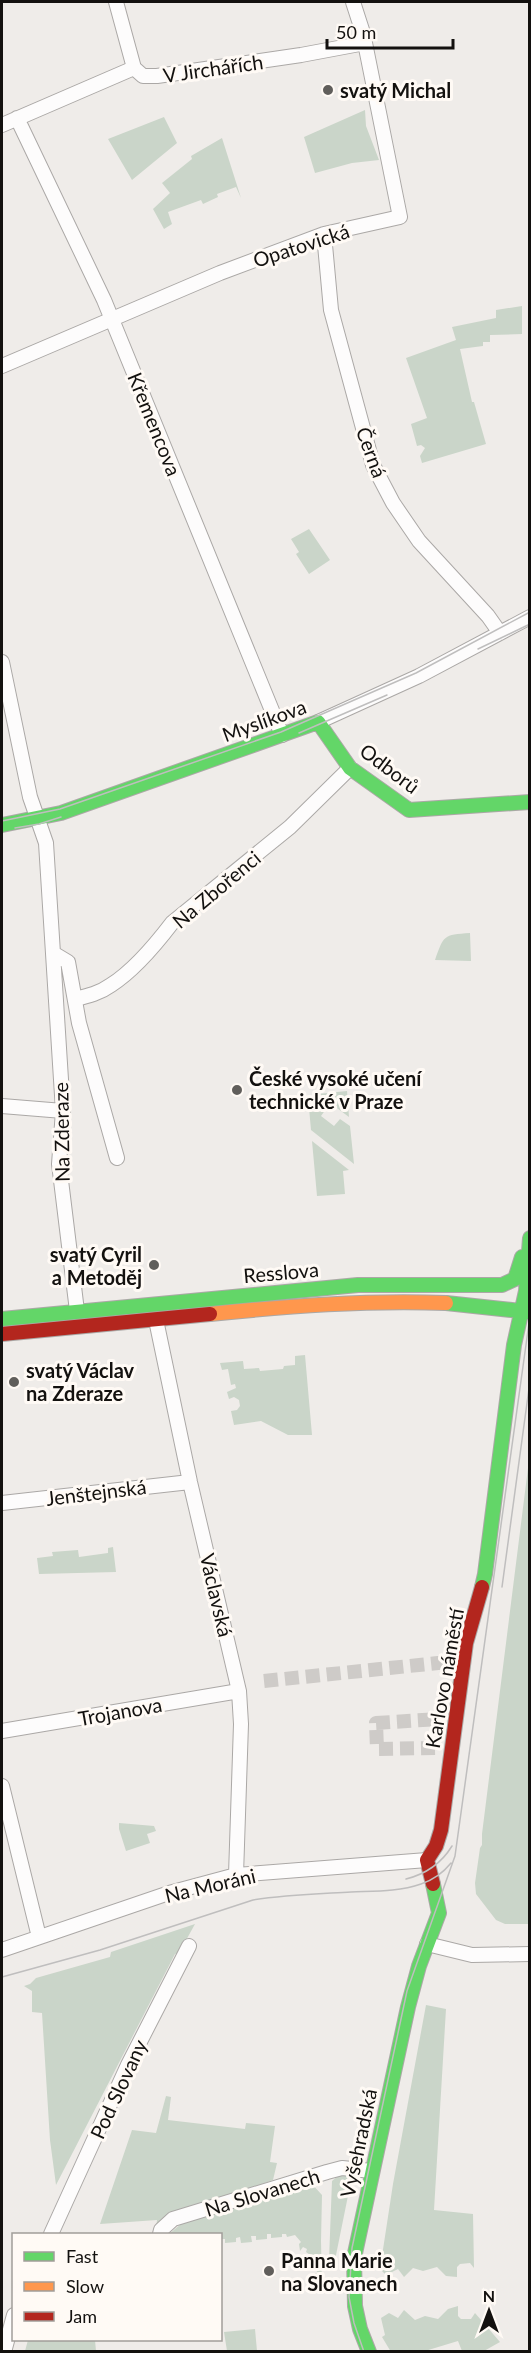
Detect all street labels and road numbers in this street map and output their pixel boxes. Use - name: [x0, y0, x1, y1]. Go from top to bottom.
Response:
- street label: V Jirchářích: [161, 49, 265, 87]
- street label: Opatovická: [250, 218, 352, 272]
- street label: Křemencova: [123, 369, 187, 479]
- street label: Černá: [352, 423, 392, 481]
- street label: Myslíkova: [219, 694, 309, 746]
- street label: Odborů: [356, 738, 424, 798]
- street label: Na Zbořenci: [167, 845, 265, 933]
- street label: Na Zderaze: [48, 1082, 74, 1182]
- street label: Resslova: [242, 1257, 320, 1287]
- street label: Jenštejnská: [44, 1474, 148, 1510]
- street label: Václavská: [196, 1551, 238, 1639]
- street label: Karlovo náměstí: [420, 1605, 468, 1750]
- street label: Trojanova: [76, 1692, 164, 1730]
- street label: Na Moráni: [162, 1863, 258, 1907]
- street label: Pod Slovany: [85, 2035, 152, 2143]
- street label: Vyšehradská: [335, 2086, 381, 2200]
- street label: Na Slovanech: [202, 2163, 322, 2221]

